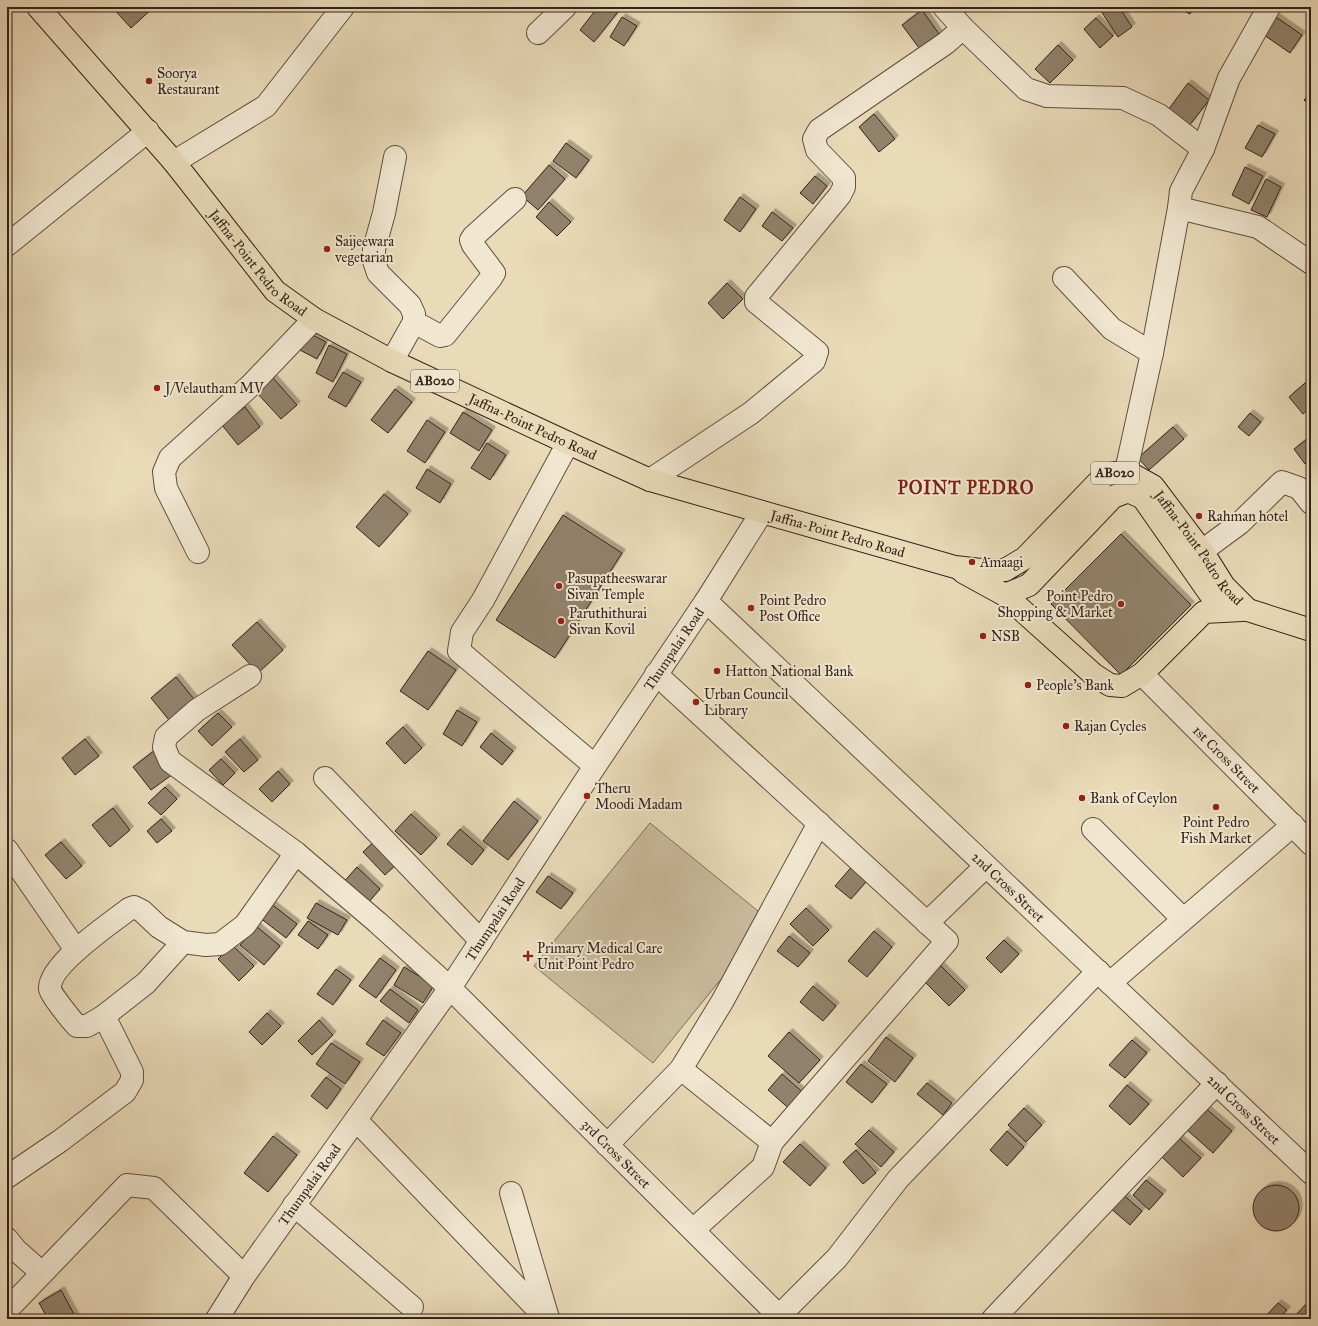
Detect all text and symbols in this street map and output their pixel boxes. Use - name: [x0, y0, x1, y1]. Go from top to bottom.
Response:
- place label: Soorya Restaurant: [157, 65, 220, 98]
- marker: Soorya Restaurant: [144, 76, 154, 86]
- street label: Jaffna-Point Pedro Road: [204, 204, 310, 320]
- place label: Saijeewara vegetarian: [334, 233, 394, 266]
- marker: Saijeewara vegetarian: [322, 244, 332, 254]
- road number: AB020: [411, 370, 459, 392]
- place label: J/Velautham MV: [163, 380, 265, 398]
- marker: J/Velautham MV: [152, 383, 162, 393]
- street label: Jaffna-Point Pedro Road: [464, 389, 599, 463]
- road number: AB020: [1091, 462, 1139, 484]
- district label: POINT PEDRO: [897, 477, 1035, 499]
- street label: Jaffna-Point Pedro Road: [1149, 485, 1247, 609]
- street label: Jaffna-Point Pedro Road: [766, 506, 907, 561]
- place label: Rahman hotel: [1207, 508, 1288, 525]
- marker: Rahman hotel: [1194, 511, 1204, 521]
- place label: Amaagi: [979, 554, 1024, 571]
- marker: Amaagi: [967, 557, 977, 567]
- place label: Pasupatheeswarar Sivan Temple: [567, 570, 668, 603]
- marker: Pasupatheeswarar Sivan Temple: [554, 581, 564, 591]
- place label: Point Pedro Shopping & Market: [998, 588, 1113, 621]
- place label: Point Pedro Post Office: [759, 592, 826, 625]
- marker: Point Pedro Shopping & Market: [1116, 599, 1126, 609]
- marker: Point Pedro Post Office: [746, 603, 756, 613]
- street label: Thumpalai Road: [640, 604, 708, 694]
- place label: Paruthithurai Sivan Kovil: [569, 605, 647, 638]
- marker: Paruthithurai Sivan Kovil: [556, 616, 566, 626]
- place label: NSB: [991, 628, 1020, 645]
- marker: NSB: [978, 631, 988, 641]
- place label: Hatton National Bank: [725, 663, 854, 680]
- marker: Hatton National Bank: [712, 666, 722, 676]
- place label: People's Bank: [1036, 677, 1114, 694]
- marker: People's Bank: [1023, 680, 1033, 690]
- place label: Urban Council Library: [704, 686, 789, 719]
- marker: Urban Council Library: [691, 697, 701, 707]
- place label: Rajan Cycles: [1074, 718, 1146, 735]
- marker: Rajan Cycles: [1061, 721, 1071, 731]
- street label: 1st Cross Street: [1189, 722, 1264, 797]
- place label: Theru Moodi Madam: [595, 780, 683, 813]
- place label: Bank of Ceylon: [1090, 790, 1178, 807]
- marker: Theru Moodi Madam: [582, 791, 592, 801]
- marker: Bank of Ceylon: [1077, 793, 1087, 803]
- marker: Point Pedro Fish Market: [1211, 802, 1221, 812]
- place label: Point Pedro Fish Market: [1180, 814, 1252, 847]
- street label: 2nd Cross Street: [968, 848, 1048, 925]
- street label: Thumpalai Road: [462, 874, 528, 964]
- place label: Primary Medical Care Unit Point Pedro: [537, 940, 663, 973]
- marker: Primary Medical Care Unit Point Pedro: [522, 950, 534, 962]
- street label: 2nd Cross Street: [1204, 1071, 1284, 1148]
- street label: 3rd Cross Street: [578, 1116, 654, 1192]
- street label: Thumpalai Road: [274, 1141, 344, 1229]

